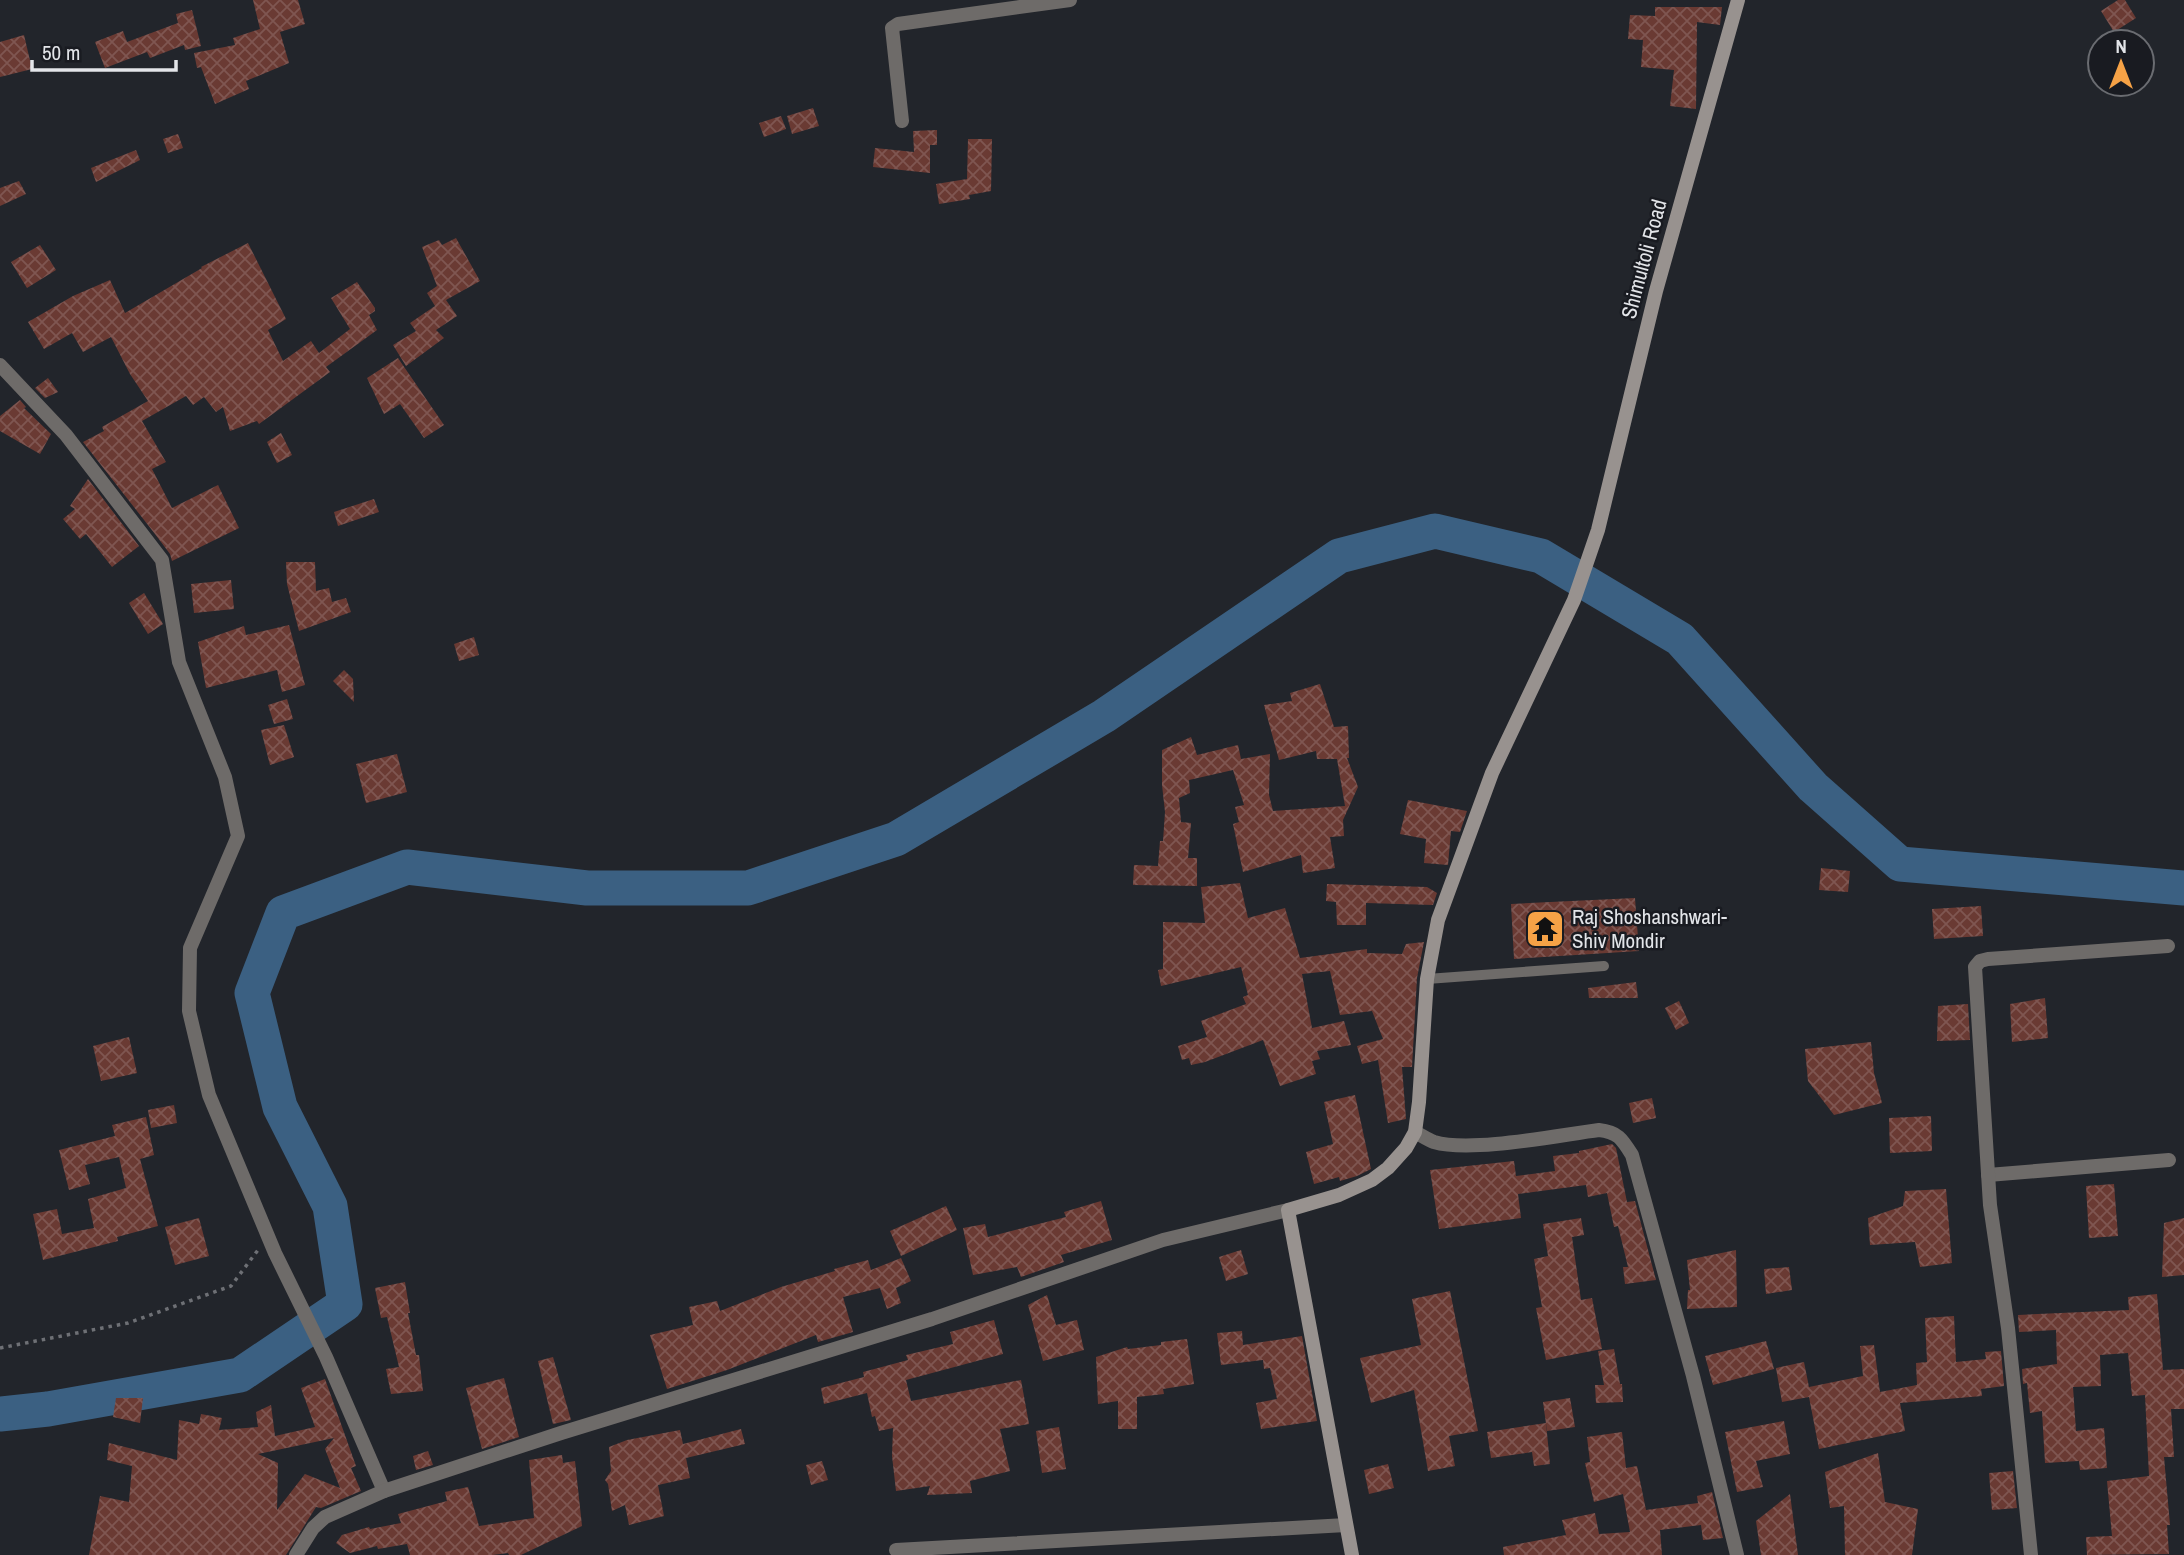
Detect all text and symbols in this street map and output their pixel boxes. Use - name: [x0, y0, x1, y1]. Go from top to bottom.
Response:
- scale bar: [32, 28, 175, 72]
- north arrow: [2086, 28, 2156, 98]
- text: N: [2115, 33, 2127, 59]
- text: 50 m: [42, 38, 80, 67]
- street label: Shimultoli Road: [1614, 196, 1673, 322]
- place label: Raj Shoshanshwari- Shiv Mondir: [1572, 902, 1727, 955]
- temple icon: Raj Shoshanshwari- Shiv Mondir: [1524, 908, 1566, 950]

